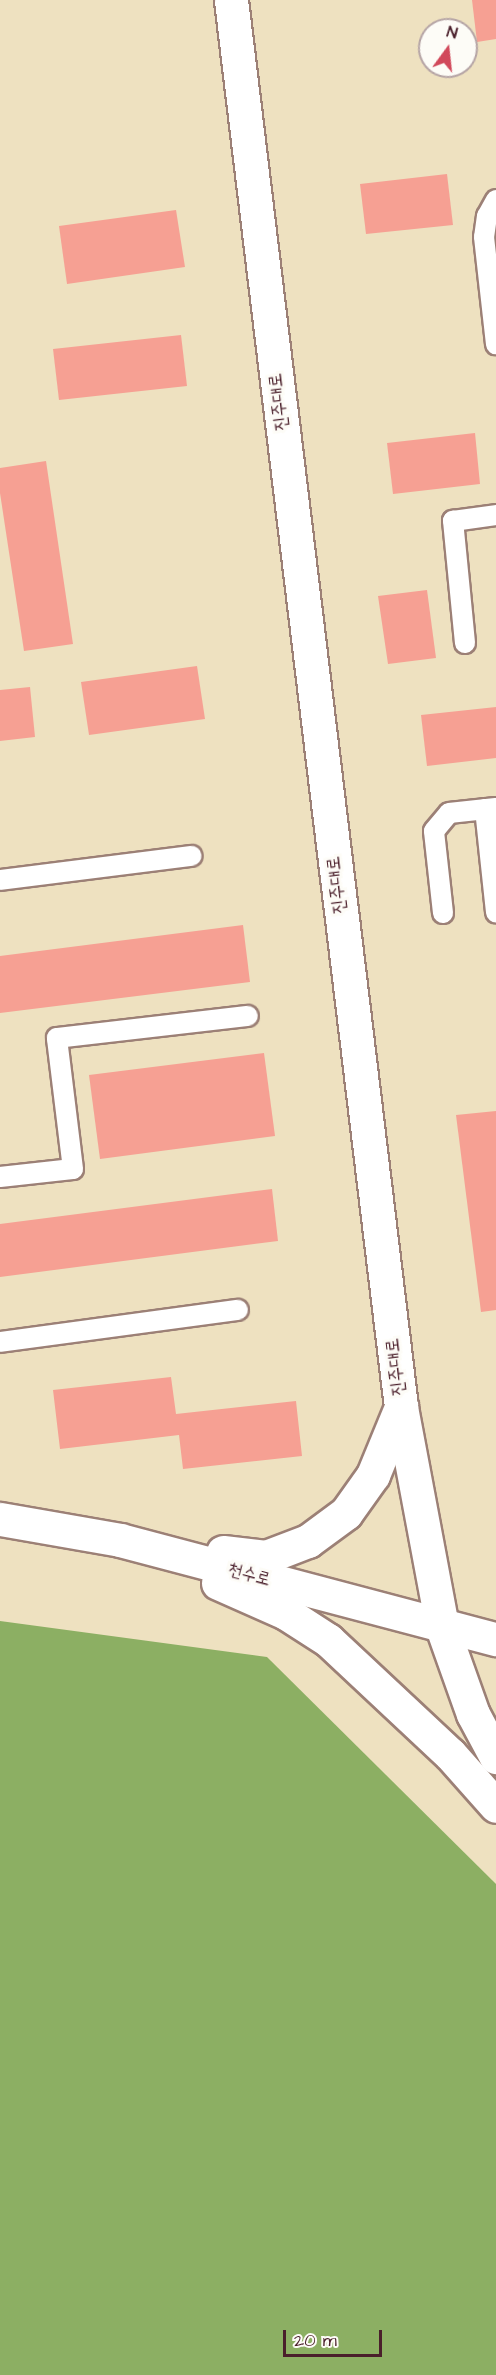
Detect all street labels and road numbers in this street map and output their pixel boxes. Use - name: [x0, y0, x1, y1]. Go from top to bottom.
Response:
- street label: 진주대로: [265, 372, 293, 432]
- street label: 진주대로: [323, 855, 351, 915]
- street label: 진주대로: [382, 1337, 410, 1397]
- street label: 천수로: [225, 1559, 273, 1591]

